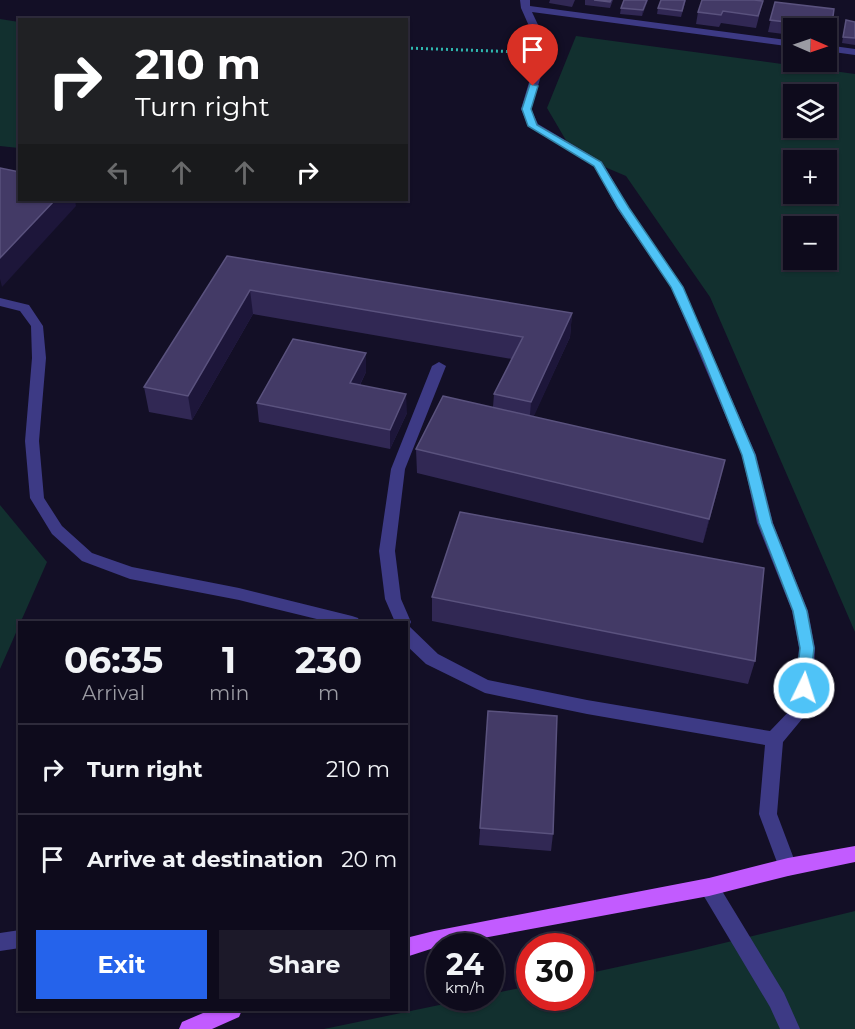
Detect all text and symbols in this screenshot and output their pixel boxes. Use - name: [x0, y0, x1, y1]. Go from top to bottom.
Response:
- north arrow: [783, 18, 837, 72]
- map controls: [783, 18, 837, 270]
- pin: [507, 24, 558, 86]
- icon: arrive: [516, 33, 549, 66]
- text: 210 m: [135, 38, 261, 90]
- icon: right: [36, 42, 114, 120]
- button: layers: [783, 84, 837, 138]
- text: Turn right: [135, 90, 270, 123]
- button: +: [783, 150, 837, 204]
- icon: left: [102, 156, 135, 189]
- icon: ahead: [165, 156, 198, 189]
- icon: ahead: [228, 156, 261, 189]
- icon: right: [291, 156, 324, 189]
- button: −: [783, 216, 837, 270]
- text: 06:35: [64, 638, 163, 682]
- text: 1: [222, 638, 236, 682]
- text: 230: [295, 638, 362, 682]
- position arrow: [772, 656, 836, 720]
- text: Arrival: [82, 681, 145, 705]
- text: min: [209, 681, 249, 705]
- text: m: [318, 681, 339, 705]
- icon: right: [36, 753, 69, 786]
- text: Turn right: [87, 756, 202, 783]
- text: 210 m: [326, 756, 390, 783]
- icon: arrive: [36, 843, 69, 876]
- text: Arrive at destination: [87, 846, 323, 873]
- text: 20 m: [341, 846, 397, 873]
- button: Exit: [36, 930, 207, 999]
- button: Share: [219, 930, 390, 999]
- speed limit sign: 30: [516, 933, 594, 1011]
- text: 24: [446, 946, 484, 983]
- text: km/h: [445, 978, 485, 997]

